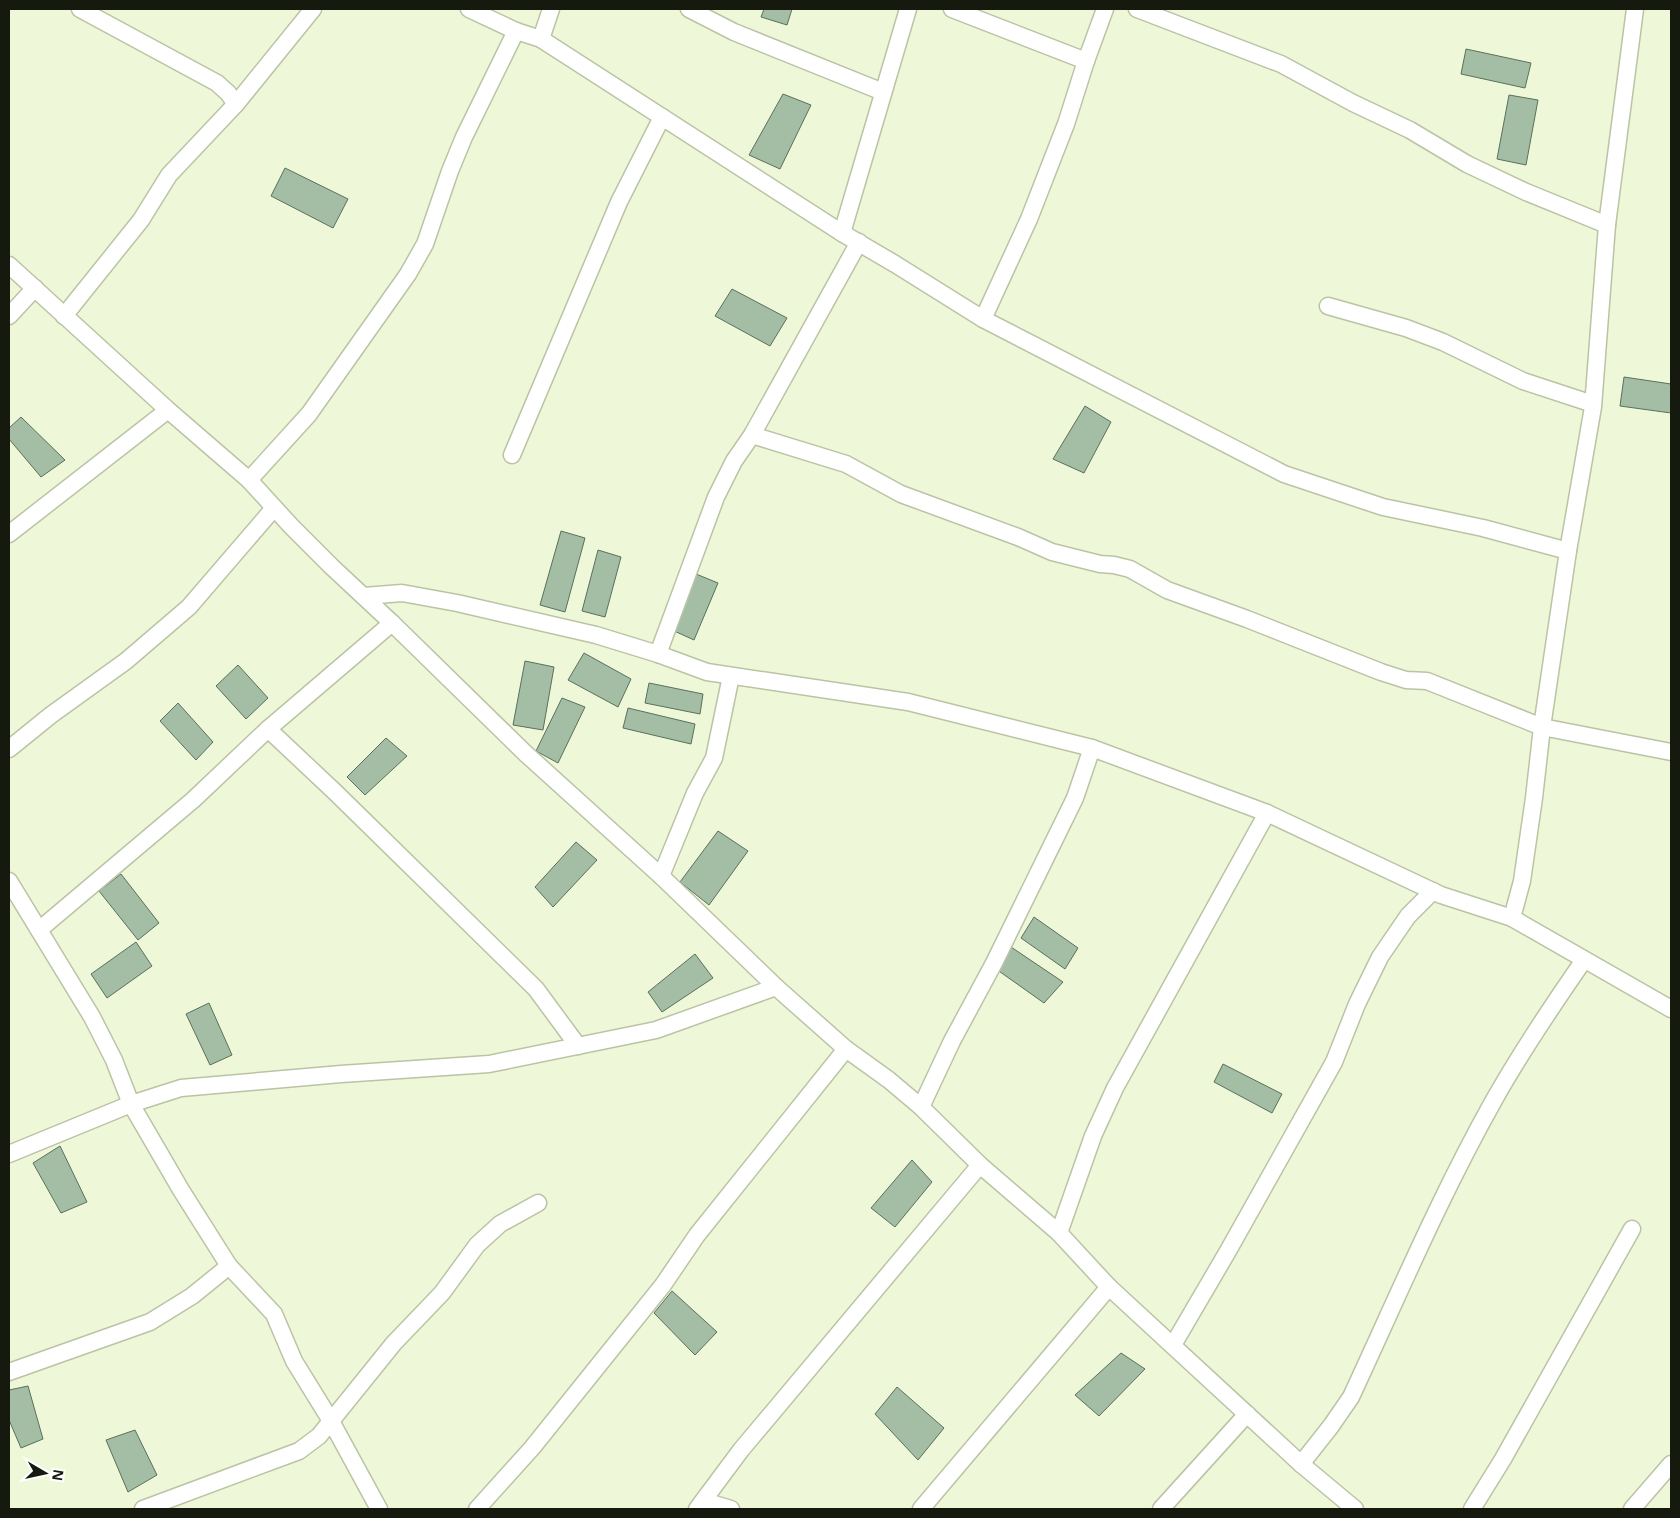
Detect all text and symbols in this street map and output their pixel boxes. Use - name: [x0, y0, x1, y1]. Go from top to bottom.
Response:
- north arrow: [20, 1448, 70, 1498]
- text: N: [48, 1468, 69, 1482]

